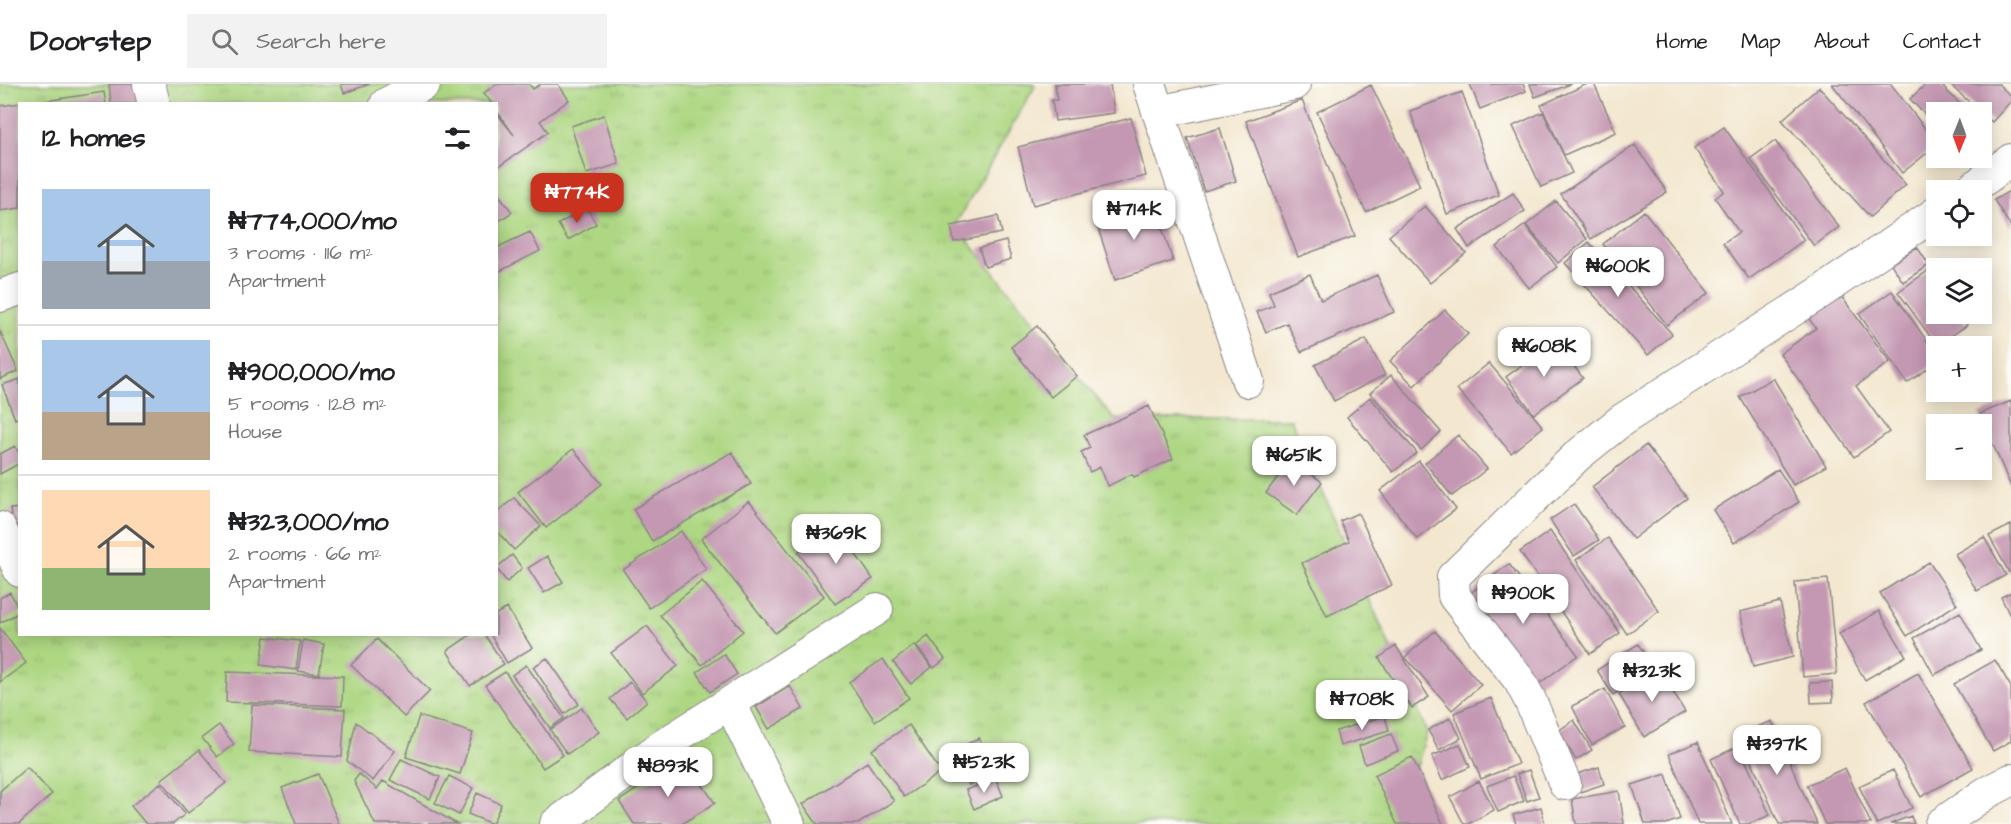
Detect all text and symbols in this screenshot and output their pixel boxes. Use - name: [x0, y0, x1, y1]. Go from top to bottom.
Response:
- search box: [187, 14, 607, 68]
- text: Doorstep: [30, 22, 151, 61]
- icon: search: [208, 25, 241, 58]
- text: Search here: [256, 26, 386, 57]
- text: Home: [1656, 27, 1708, 56]
- text: Map: [1741, 27, 1781, 56]
- text: About: [1814, 27, 1870, 56]
- text: Contact: [1903, 27, 1981, 56]
- north arrow: [1926, 102, 1992, 168]
- map controls: [1926, 102, 1992, 480]
- text: 12 homes: [42, 120, 145, 156]
- icon: filters: [441, 122, 474, 155]
- pin: ₦774K: [535, 173, 619, 224]
- text: ₦774K: [545, 178, 609, 206]
- button: locate: [1926, 180, 1992, 246]
- pin: ₦714K: [1092, 190, 1176, 241]
- text: ₦714K: [1106, 195, 1162, 223]
- text: ₦774,000/mo: [228, 203, 397, 239]
- icon: home: [90, 213, 162, 285]
- text: 3 rooms · 116 m²: [228, 239, 373, 267]
- pin: ₦600K: [1576, 247, 1660, 298]
- text: ₦600K: [1586, 252, 1650, 280]
- button: layers: [1926, 258, 1992, 324]
- text: Apartment: [228, 267, 326, 295]
- pin: ₦608K: [1502, 327, 1586, 378]
- text: ₦608K: [1512, 332, 1576, 360]
- button: +: [1926, 336, 1992, 402]
- text: ₦900,000/mo: [228, 354, 395, 390]
- icon: home: [90, 364, 162, 436]
- text: 5 rooms · 128 m²: [228, 390, 386, 418]
- button: −: [1926, 414, 1992, 480]
- text: House: [228, 418, 282, 446]
- pin: ₦651K: [1252, 436, 1336, 487]
- text: ₦651K: [1266, 441, 1322, 469]
- text: ₦323,000/mo: [228, 504, 389, 540]
- icon: home: [90, 514, 162, 586]
- pin: ₦369K: [794, 514, 878, 565]
- text: ₦369K: [806, 519, 866, 547]
- text: 2 rooms · 66 m²: [228, 540, 382, 568]
- text: Apartment: [228, 568, 326, 596]
- pin: ₦900K: [1481, 574, 1565, 625]
- text: ₦900K: [1491, 579, 1555, 607]
- pin: ₦323K: [1610, 652, 1694, 703]
- text: ₦323K: [1623, 657, 1681, 685]
- pin: ₦708K: [1320, 680, 1404, 731]
- text: ₦708K: [1330, 685, 1394, 713]
- pin: ₦397K: [1735, 725, 1819, 776]
- text: ₦397K: [1747, 730, 1807, 758]
- pin: ₦523K: [942, 743, 1026, 794]
- pin: ₦893K: [626, 747, 710, 798]
- text: ₦523K: [953, 748, 1015, 776]
- text: ₦893K: [637, 752, 699, 780]

